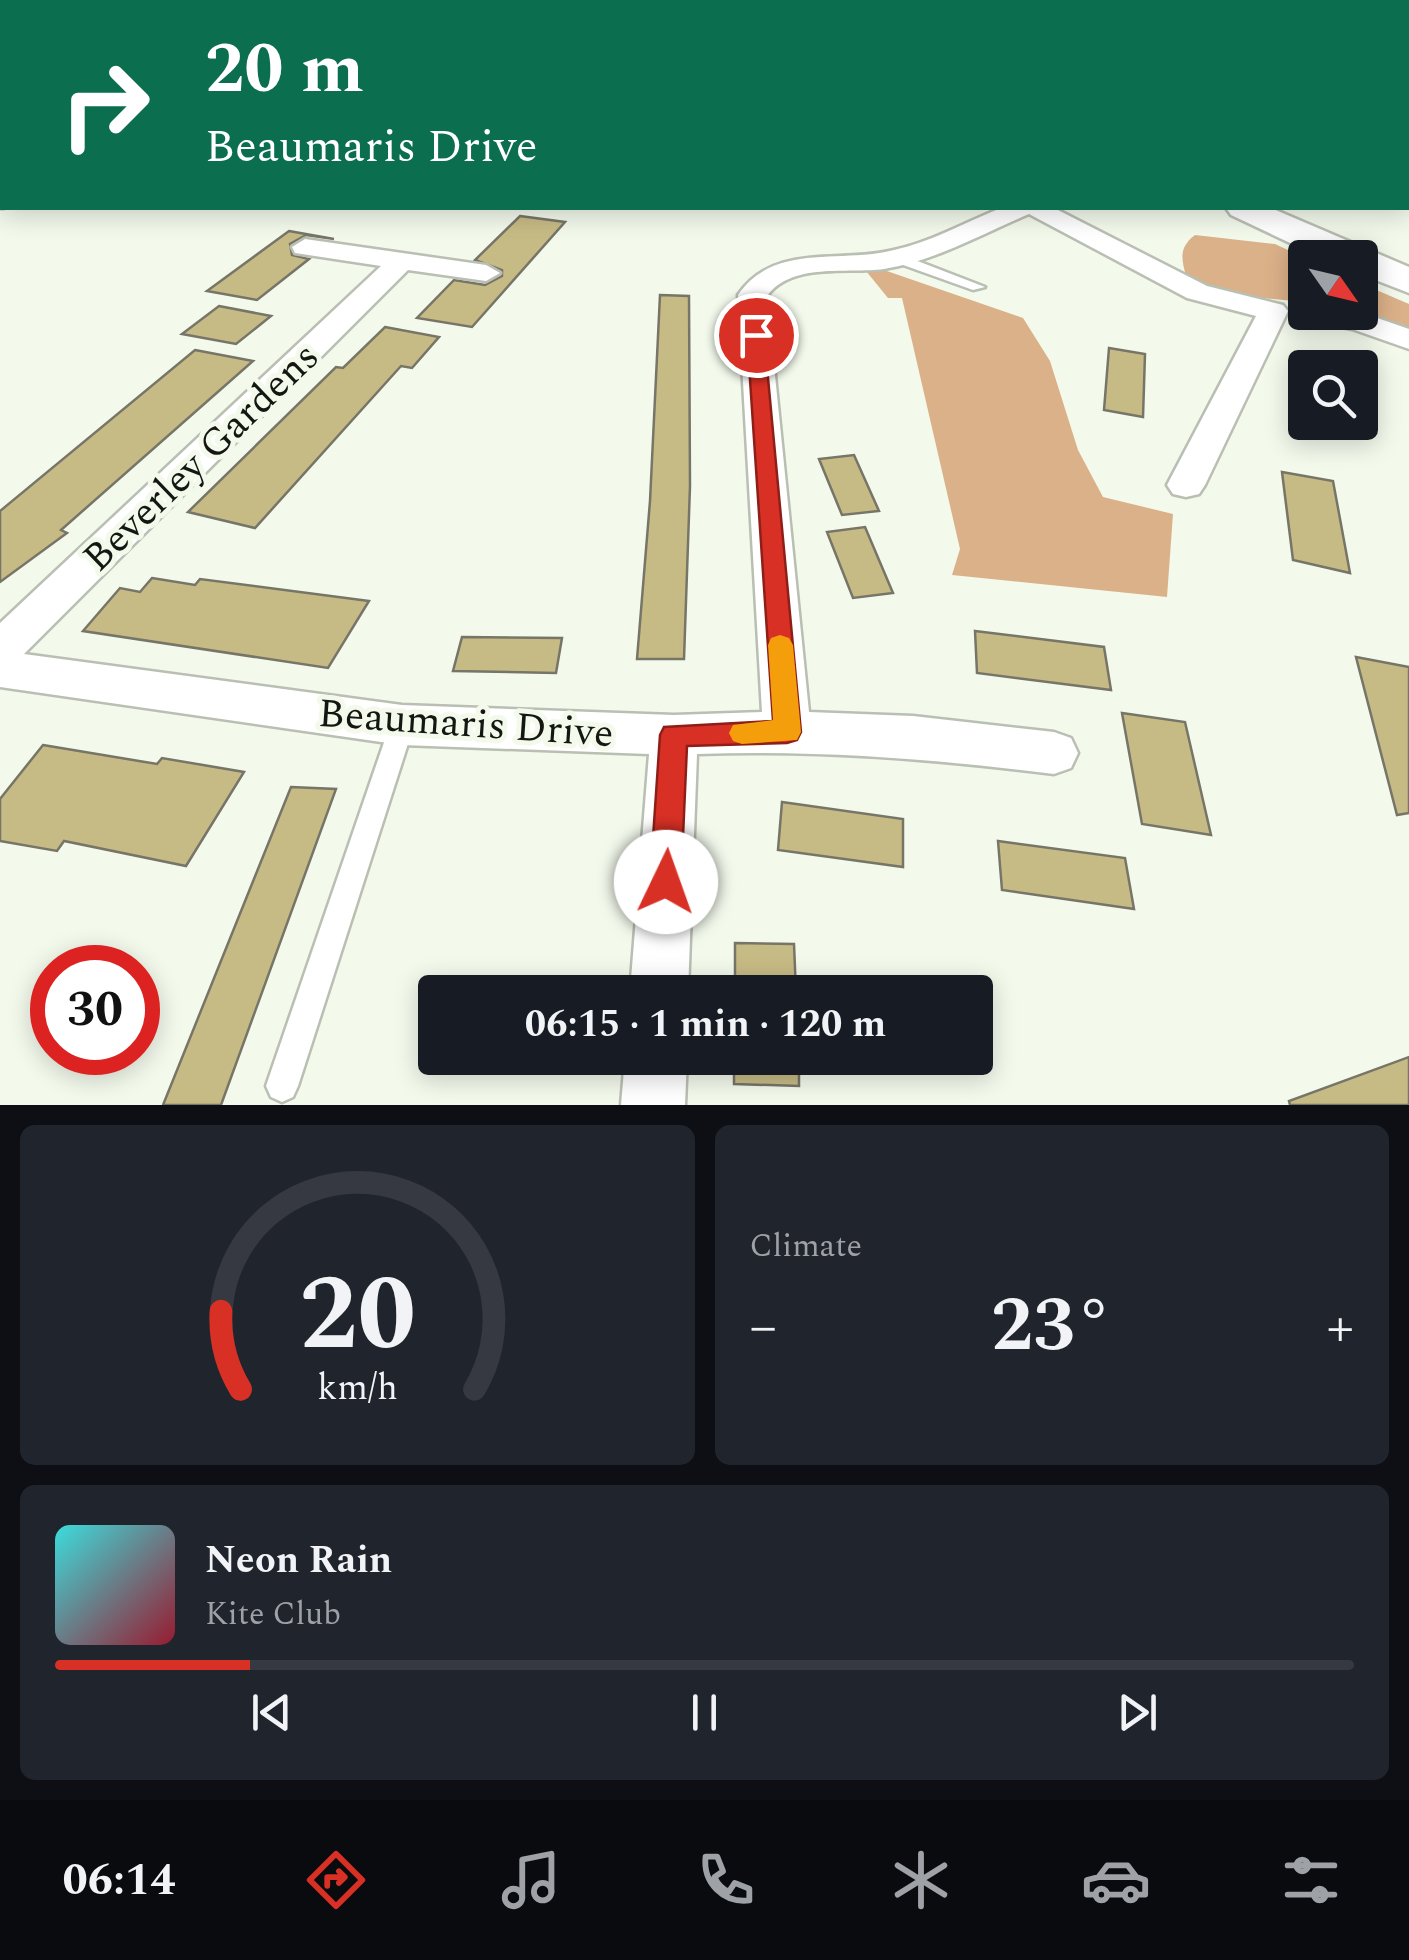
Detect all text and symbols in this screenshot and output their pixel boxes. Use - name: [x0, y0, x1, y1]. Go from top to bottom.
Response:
- text: 20 m: [205, 17, 364, 123]
- icon: right: [40, 40, 170, 170]
- text: Beaumaris Drive: [205, 113, 538, 182]
- north arrow: [1288, 240, 1378, 330]
- map controls: [1288, 240, 1378, 440]
- pin: [714, 293, 799, 378]
- icon: arrive: [729, 308, 784, 363]
- street label: Beverley Gardens: [69, 328, 334, 587]
- button: search: [1288, 350, 1378, 440]
- street label: Beaumaris Drive: [316, 684, 615, 765]
- position arrow: [614, 830, 718, 934]
- speed limit sign: 30: [30, 945, 160, 1075]
- text: 06:15 · 1 min · 120 m: [525, 996, 886, 1054]
- text: Climate: [750, 1222, 862, 1271]
- text: 20: [299, 1237, 416, 1395]
- text: 23°: [991, 1270, 1113, 1384]
- text: −: [750, 1286, 777, 1369]
- text: +: [1326, 1286, 1354, 1369]
- text: km/h: [317, 1361, 397, 1416]
- text: Neon Rain: [205, 1532, 392, 1590]
- text: Kite Club: [205, 1590, 341, 1639]
- icon: previous: [244, 1685, 299, 1740]
- icon: pause: [677, 1685, 732, 1740]
- icon: next: [1110, 1685, 1165, 1740]
- icon: directions: [301, 1845, 371, 1915]
- icon: music: [496, 1845, 566, 1915]
- icon: phone: [691, 1845, 761, 1915]
- icon: climate: [886, 1845, 956, 1915]
- icon: car: [1081, 1845, 1151, 1915]
- icon: filters: [1276, 1845, 1346, 1915]
- text: 06:14: [63, 1846, 176, 1915]

